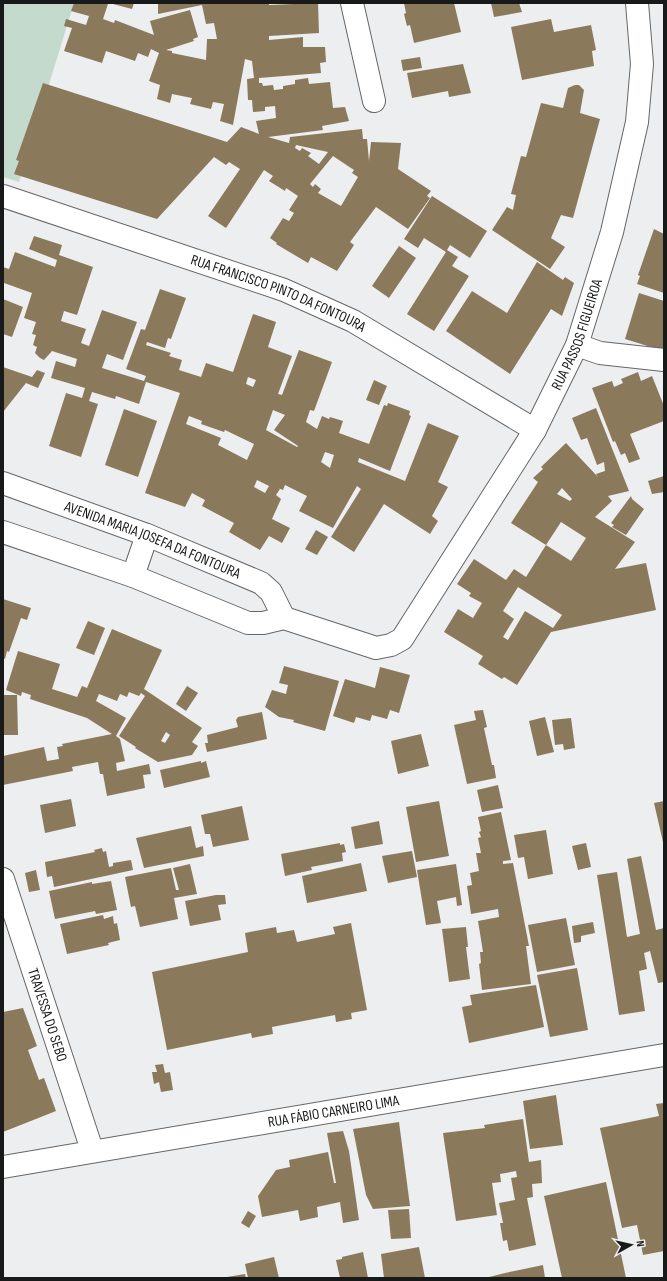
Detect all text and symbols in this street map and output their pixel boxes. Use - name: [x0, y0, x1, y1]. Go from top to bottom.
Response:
- street label: RUA FRANCISCO PINTO DA FONTOURA: [188, 250, 370, 337]
- street label: RUA PASSOS FIGUEIROA: [547, 276, 607, 393]
- street label: AVENIDA MARIA JOSEFA DA FONTOURA: [61, 497, 244, 584]
- street label: TRAVESSA DO SEBO: [23, 966, 71, 1064]
- street label: RUA FÁBIO CARNEIRO LIMA: [266, 1091, 401, 1132]
- north arrow: [611, 1225, 651, 1265]
- text: N: [634, 1240, 647, 1248]

